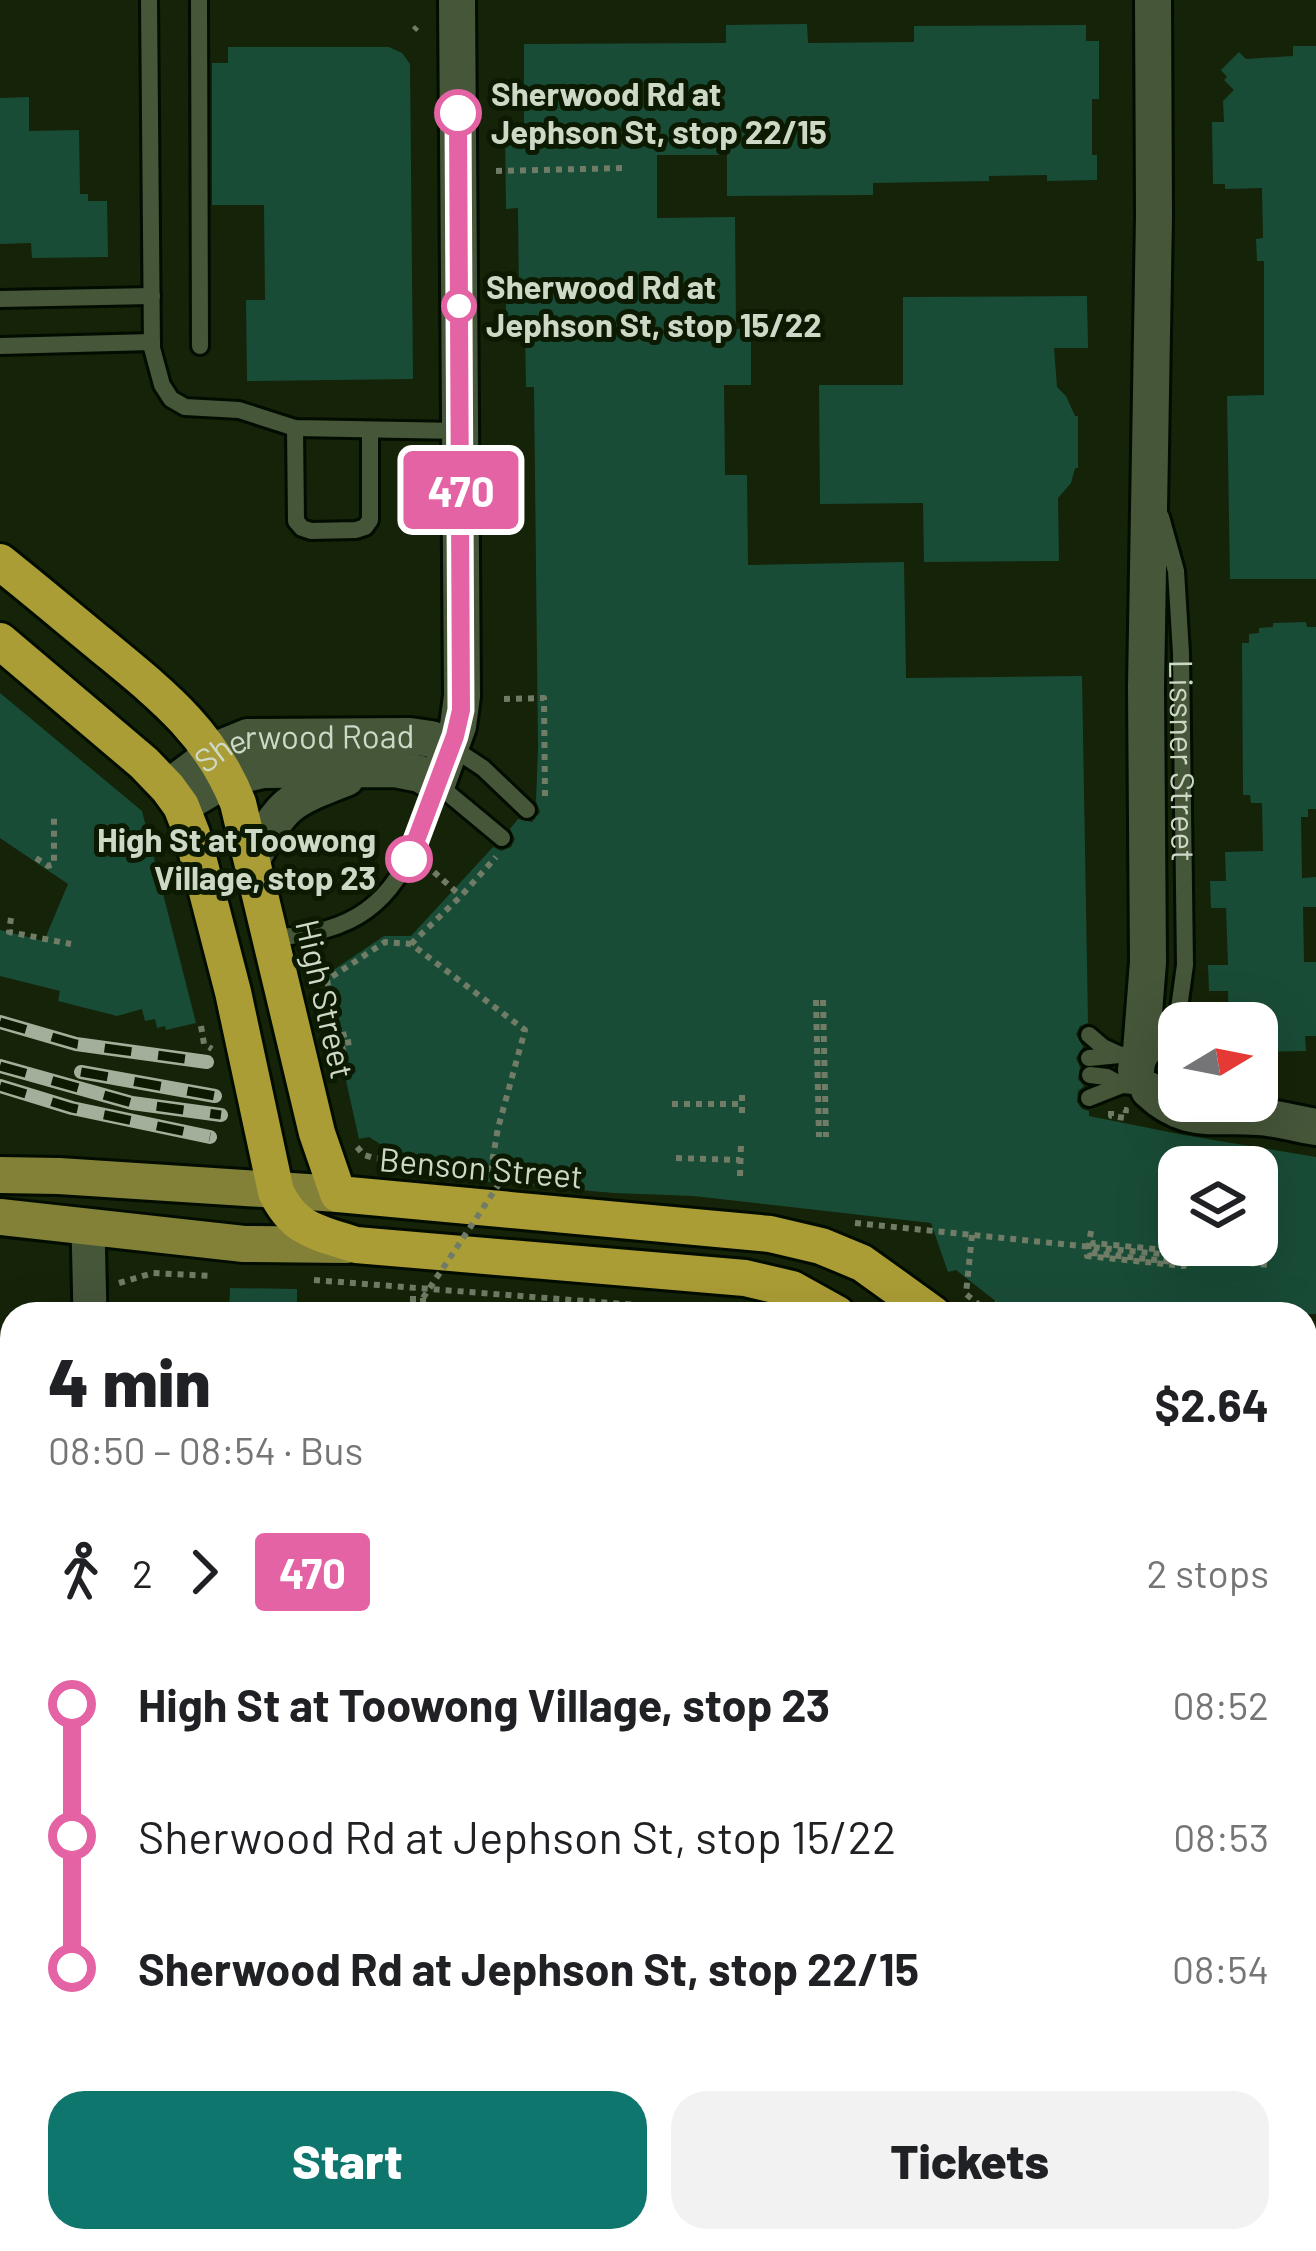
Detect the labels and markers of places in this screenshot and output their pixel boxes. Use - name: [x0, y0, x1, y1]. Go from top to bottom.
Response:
- place label: Sherwood Rd at Jephson St, stop 22/15: [491, 73, 827, 151]
- marker: Sherwood Rd at Jephson St, stop 22/15: [436, 91, 480, 135]
- place label: Sherwood Rd at Jephson St, stop 15/22: [486, 266, 822, 344]
- marker: Sherwood Rd at Jephson St, stop 15/22: [443, 290, 475, 322]
- place label: High St at Toowong Village, stop 23: [97, 819, 376, 897]
- marker: High St at Toowong Village, stop 23: [387, 837, 431, 881]

